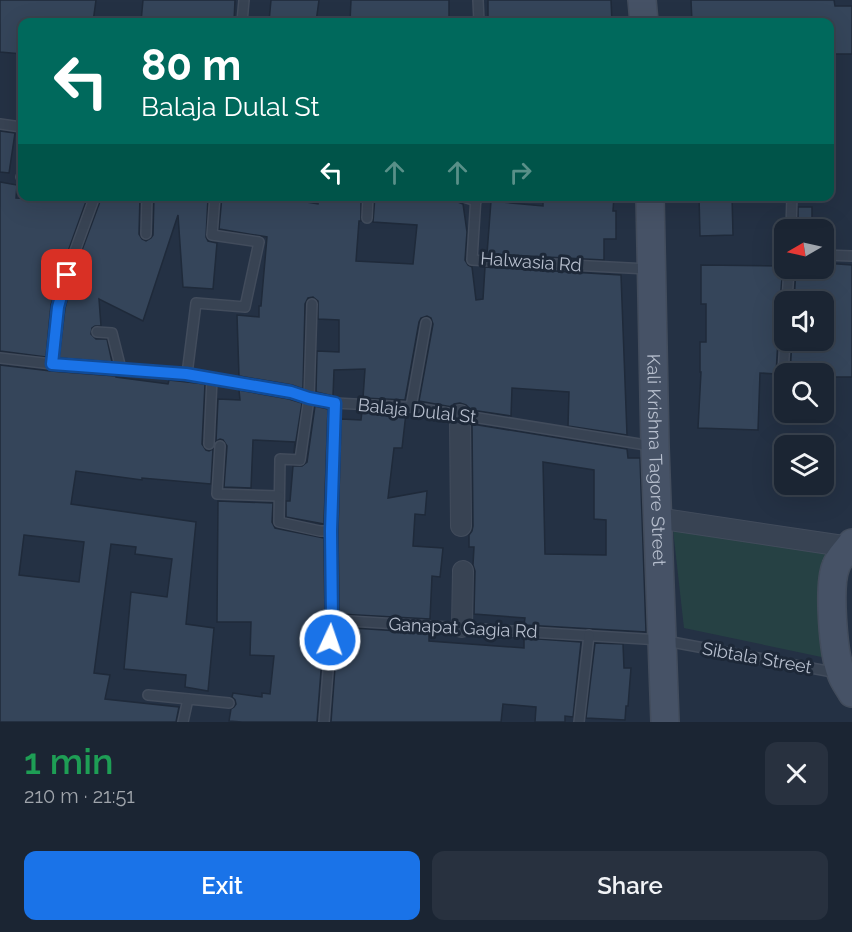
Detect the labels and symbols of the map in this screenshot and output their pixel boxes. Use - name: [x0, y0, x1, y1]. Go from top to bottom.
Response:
- north arrow: [774, 219, 834, 279]
- street label: Halwasia Rd: [480, 247, 582, 276]
- pin: [41, 249, 92, 300]
- street label: Kali Krishna Tagore Street: [643, 354, 670, 566]
- street label: Balaja Dulal St: [357, 394, 477, 427]
- position arrow: [298, 608, 362, 672]
- street label: Ganapat Gagia Rd: [388, 613, 538, 642]
- street label: Sibtala Street: [701, 638, 813, 677]

